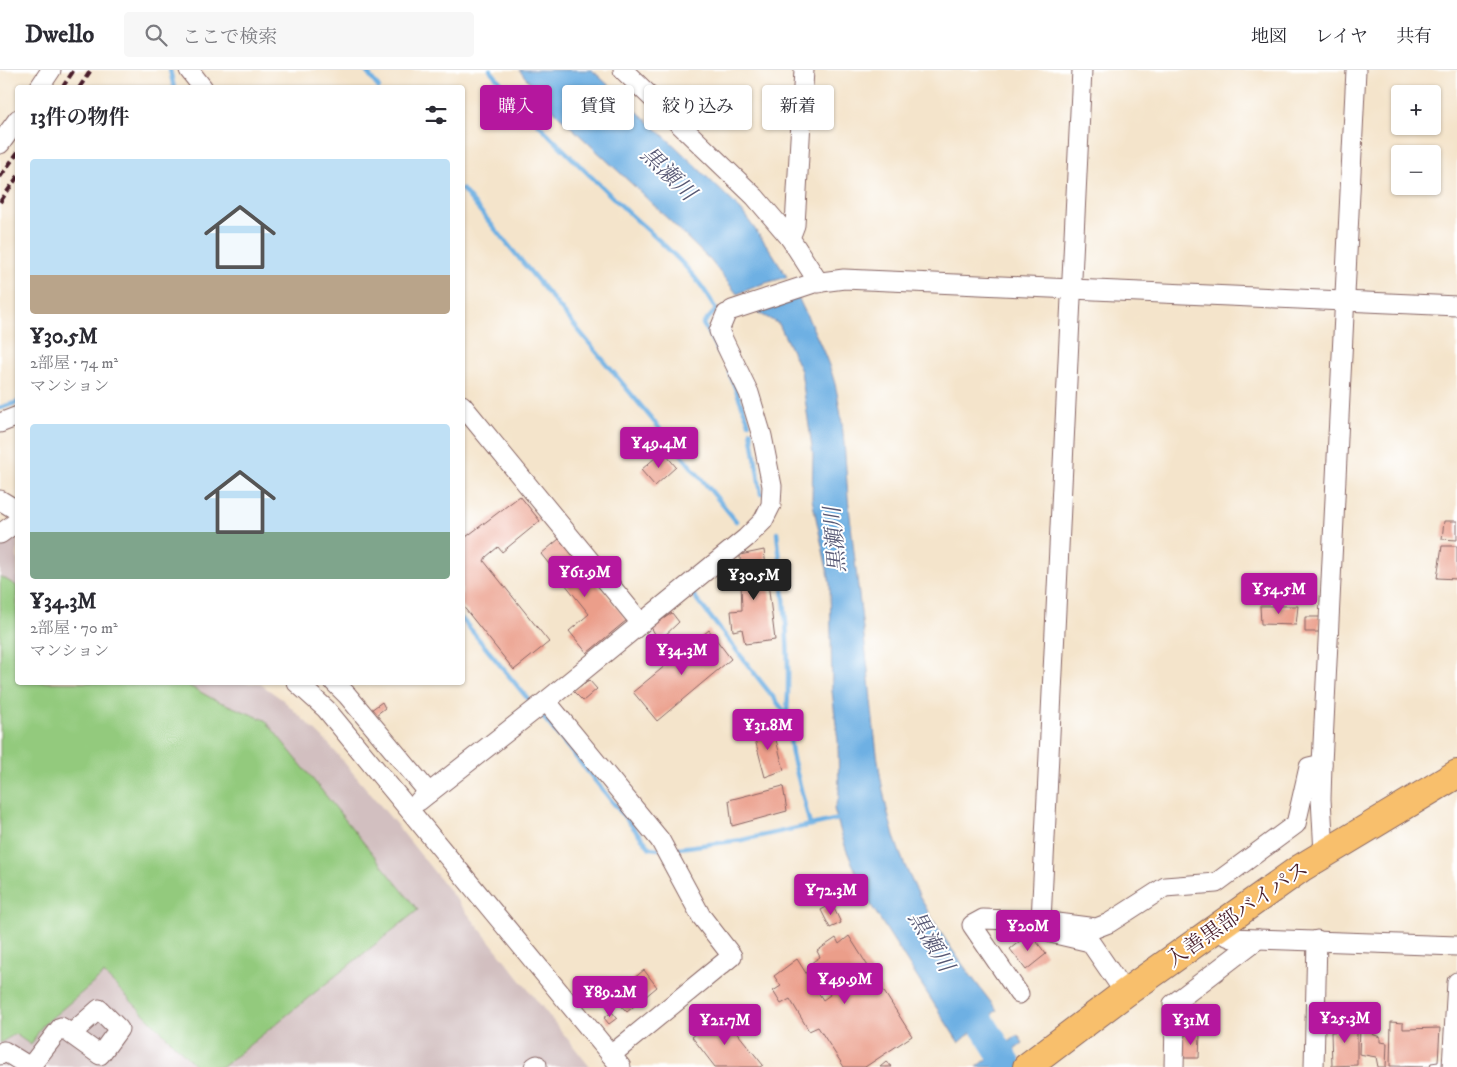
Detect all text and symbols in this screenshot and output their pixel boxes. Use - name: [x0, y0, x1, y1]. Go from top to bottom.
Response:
- search box: [124, 12, 474, 57]
- text: Dwello: [25, 20, 94, 50]
- icon: search: [142, 21, 170, 49]
- text: ここで検索: [182, 26, 277, 49]
- text: 地図: [1251, 26, 1287, 48]
- text: レイヤ: [1315, 26, 1368, 48]
- text: 共有: [1396, 26, 1432, 48]
- chip: 購入: [480, 85, 552, 130]
- chip: 賃貸: [562, 85, 634, 130]
- chip: 絞り込み: [644, 85, 752, 130]
- chip: 新着: [762, 85, 834, 130]
- map controls: [1391, 85, 1441, 195]
- button: +: [1391, 85, 1441, 135]
- icon: filters: [422, 101, 450, 129]
- text: 13件の物件: [30, 105, 130, 131]
- water label: 黒瀬川: [635, 141, 703, 208]
- button: −: [1391, 145, 1441, 195]
- icon: home: [195, 192, 285, 282]
- text: ¥30.5M: [30, 324, 98, 350]
- text: 2部屋 · 74 m²: [30, 353, 118, 373]
- text: マンション: [30, 376, 109, 396]
- pin: ¥49.4M: [618, 426, 700, 469]
- text: ¥49.4M: [631, 433, 687, 453]
- icon: home: [195, 457, 285, 547]
- water label: 黒瀬川: [819, 504, 852, 574]
- pin: ¥61.9M: [544, 556, 626, 598]
- pin: ¥30.5M: [713, 558, 795, 601]
- text: ¥61.9M: [559, 562, 611, 582]
- text: ¥30.5M: [728, 565, 780, 585]
- pin: ¥54.5M: [1238, 572, 1320, 615]
- text: ¥54.5M: [1252, 579, 1306, 599]
- text: ¥34.3M: [30, 589, 97, 615]
- text: 2部屋 · 70 m²: [30, 618, 118, 638]
- pin: ¥34.3M: [641, 634, 723, 676]
- text: ¥34.3M: [657, 640, 707, 660]
- text: マンション: [30, 641, 109, 661]
- pin: ¥31.8M: [727, 708, 809, 751]
- text: ¥31.8M: [744, 715, 793, 735]
- street label: 入善黒部バイパス: [1161, 856, 1314, 974]
- pin: ¥72.3M: [790, 874, 872, 916]
- text: ¥72.3M: [805, 880, 857, 900]
- water label: 黒瀬川: [902, 907, 960, 979]
- pin: ¥20M: [998, 910, 1058, 952]
- text: ¥20M: [1007, 916, 1049, 936]
- pin: ¥49.9M: [804, 962, 886, 1005]
- text: ¥49.9M: [818, 969, 872, 989]
- pin: ¥89.2M: [569, 976, 651, 1018]
- text: ¥89.2M: [584, 982, 637, 1002]
- pin: ¥25.3M: [1304, 1002, 1386, 1044]
- pin: ¥21.7M: [684, 1004, 766, 1046]
- pin: ¥31M: [1161, 1004, 1221, 1046]
- text: ¥25.3M: [1320, 1008, 1370, 1028]
- text: ¥21.7M: [700, 1010, 750, 1030]
- text: ¥31M: [1172, 1010, 1210, 1030]

